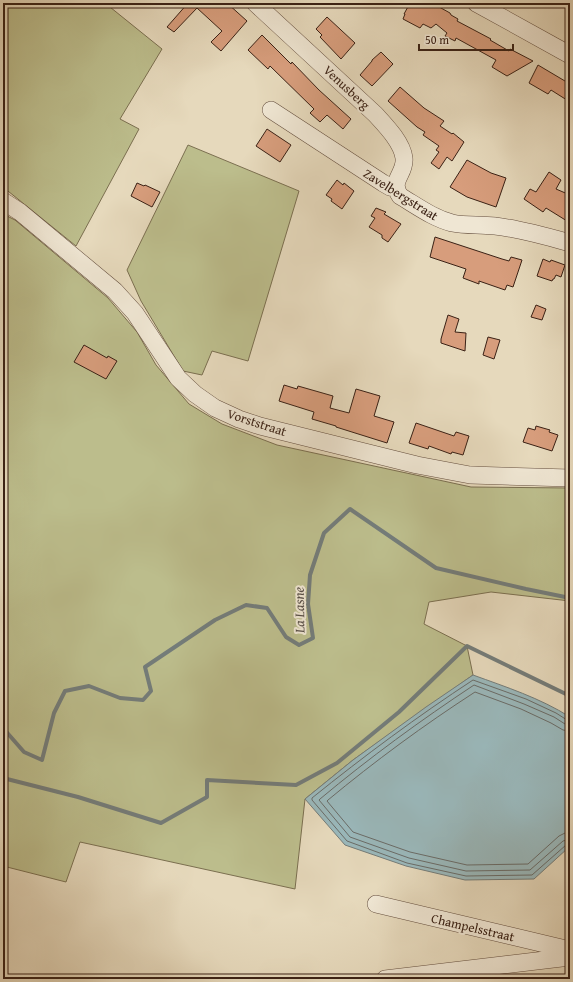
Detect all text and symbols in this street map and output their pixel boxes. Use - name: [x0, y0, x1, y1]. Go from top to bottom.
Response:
- scale bar: [419, 26, 513, 52]
- text: 50 m: [425, 31, 449, 48]
- street label: Venusberg: [319, 61, 375, 114]
- street label: Zavelbergstraat: [360, 164, 442, 225]
- street label: Vorststraat: [225, 404, 289, 441]
- water label: La Lasne: [289, 586, 309, 634]
- street label: Champelsstraat: [429, 909, 517, 946]

